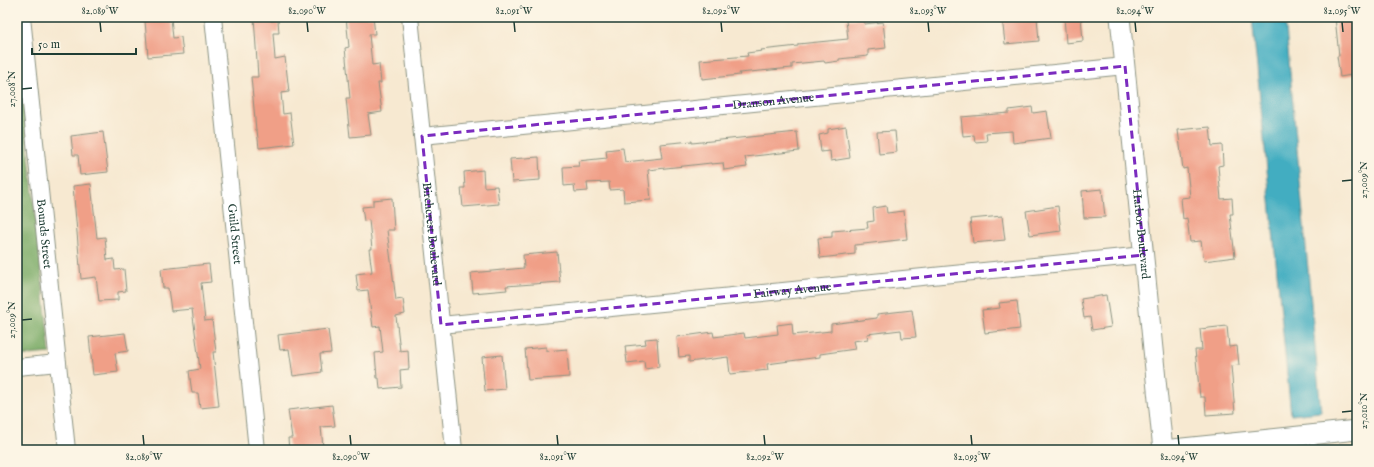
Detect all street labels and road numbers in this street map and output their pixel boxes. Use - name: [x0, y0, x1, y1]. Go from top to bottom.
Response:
- street label: Dranson Avenue: [732, 90, 815, 113]
- street label: Birchcrest Boulevard: [419, 182, 444, 287]
- street label: Harbor Boulevard: [1129, 188, 1153, 280]
- street label: Bounds Street: [33, 198, 55, 270]
- street label: Guild Street: [224, 203, 245, 265]
- street label: Fairway Avenue: [753, 279, 833, 302]

